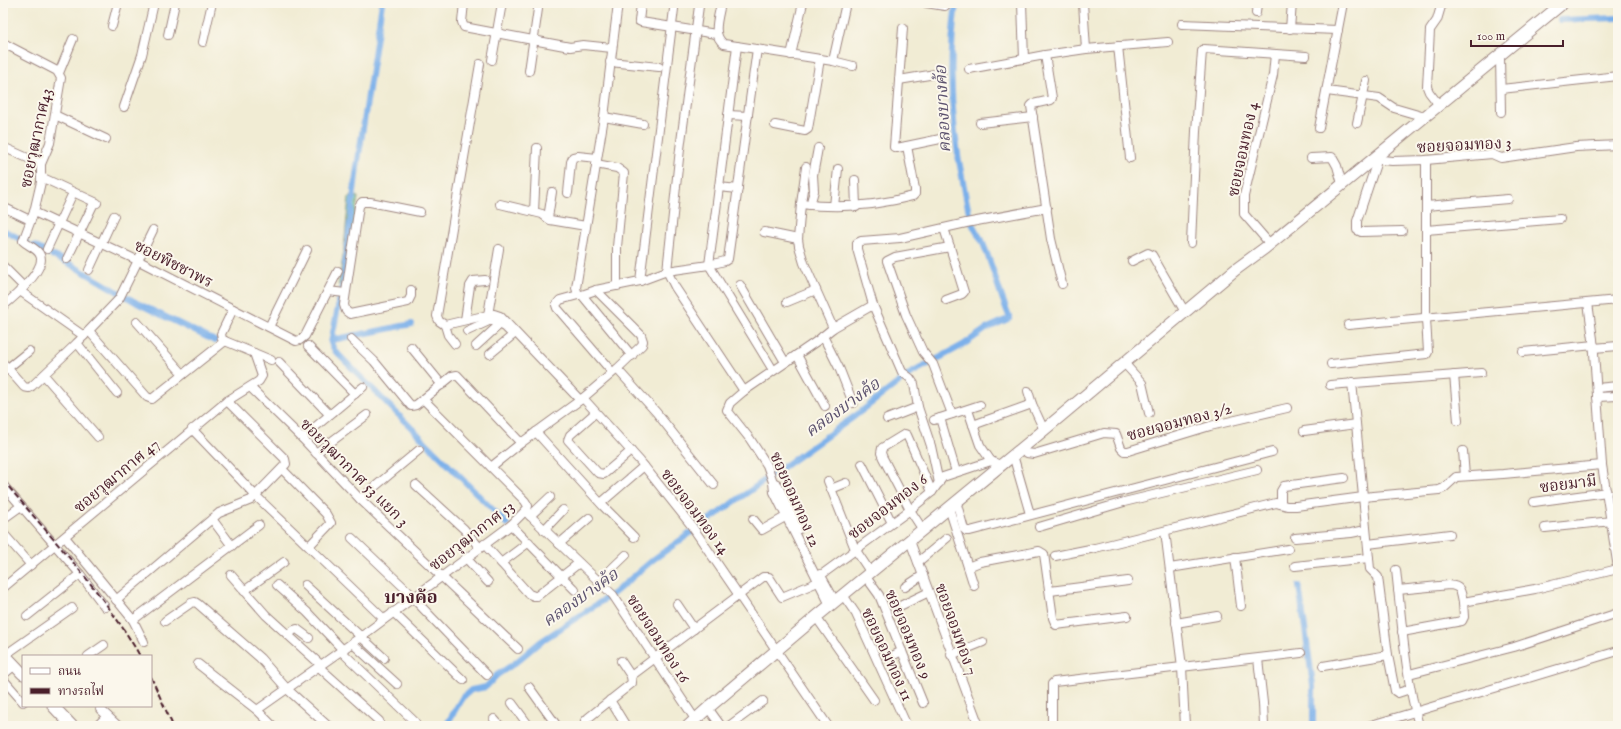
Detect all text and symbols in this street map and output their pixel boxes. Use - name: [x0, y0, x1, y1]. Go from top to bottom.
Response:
- scale bar: [1471, 22, 1563, 48]
- text: 100 m: [1477, 29, 1505, 44]
- water label: คลองบางค้อ: [931, 64, 956, 153]
- street label: ซอยวุฒากาศ43: [17, 87, 57, 190]
- street label: ซอยจอมทอง 4: [1224, 100, 1264, 199]
- street label: ซอยจอมทอง 3: [1416, 134, 1512, 158]
- street label: ซอยพิชชาพร: [130, 236, 216, 293]
- water label: คลองบางค้อ: [801, 373, 885, 442]
- street label: ซอยจอมทอง 3/2: [1125, 399, 1234, 447]
- street label: ซอยวุฒากาศ 53 แยก 3: [295, 415, 412, 532]
- street label: ซอยวุฒากาศ 47: [70, 435, 164, 518]
- street label: ซอยจอมทอง 12: [764, 449, 824, 551]
- street label: ซอยจอมทอง 14: [656, 465, 733, 559]
- street label: ซอยจอมทอง 6: [844, 470, 932, 545]
- street label: ซอยมามี: [1539, 472, 1598, 498]
- street label: ซอยวุฒากาศ 53: [426, 497, 519, 576]
- water label: คลองบางค้อ: [539, 564, 624, 632]
- street label: ซอยจอมทอง 7: [929, 581, 981, 678]
- district label: บางค้อ: [384, 587, 438, 610]
- street label: ซอยจอมทอง 9: [879, 587, 935, 683]
- street label: ซอยจอมทอง 16: [621, 591, 693, 687]
- street label: ซอยจอมทอง 11: [856, 605, 917, 705]
- legend: [22, 655, 152, 707]
- text: ถนน: [58, 664, 81, 679]
- text: ทางรถไฟ: [58, 682, 104, 699]

